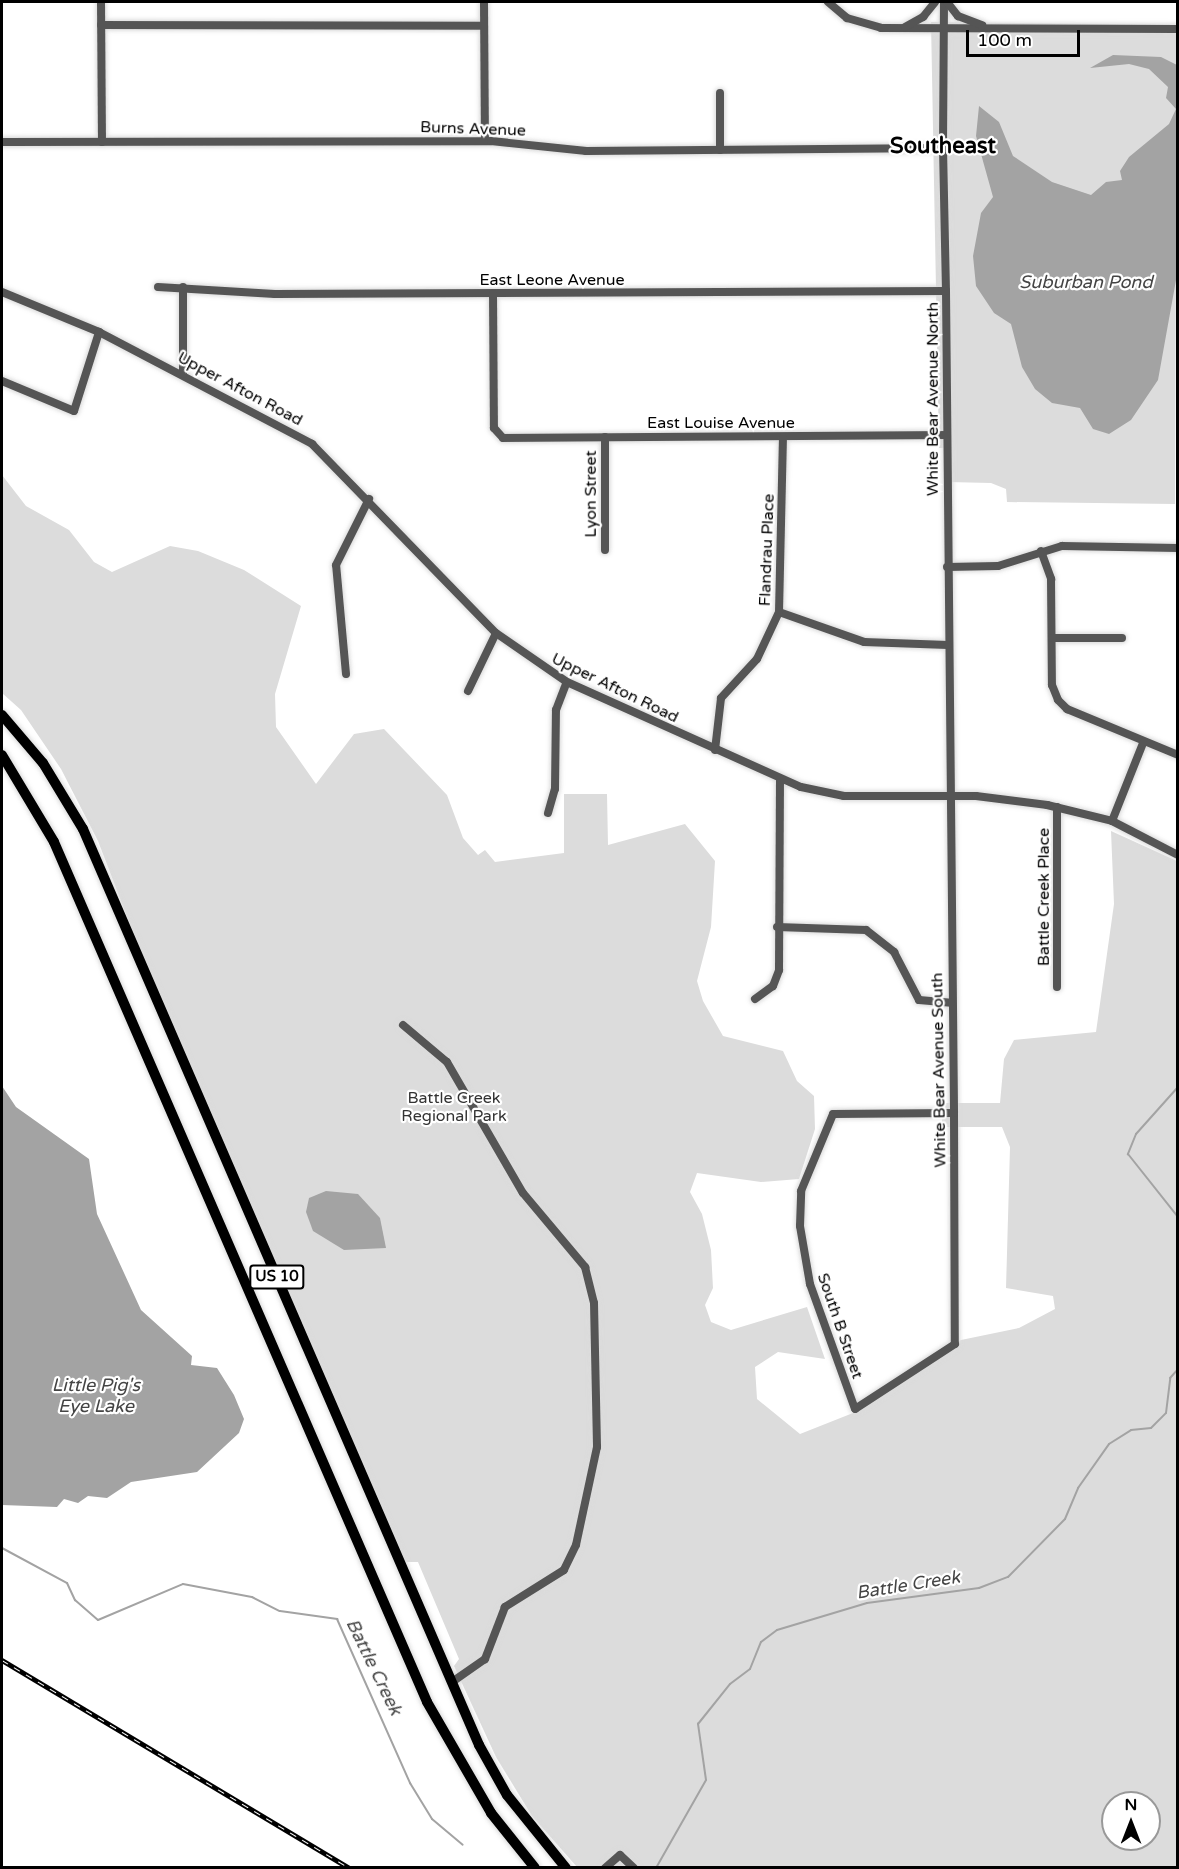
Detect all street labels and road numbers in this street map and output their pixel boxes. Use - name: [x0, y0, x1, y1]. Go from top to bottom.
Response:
- street label: Burns Avenue: [420, 118, 526, 140]
- street label: East Leone Avenue: [479, 270, 625, 290]
- street label: White Bear Avenue North: [923, 302, 943, 496]
- street label: Upper Afton Road: [174, 348, 306, 430]
- street label: East Louise Avenue: [647, 413, 795, 433]
- street label: Lyon Street: [581, 450, 601, 538]
- street label: Flandrau Place: [755, 493, 779, 607]
- street label: Upper Afton Road: [548, 649, 682, 727]
- street label: Battle Creek Place: [1034, 828, 1054, 966]
- street label: White Bear Avenue South: [928, 972, 950, 1168]
- road number: US 10: [248, 1265, 306, 1289]
- street label: South B Street: [813, 1271, 867, 1381]

